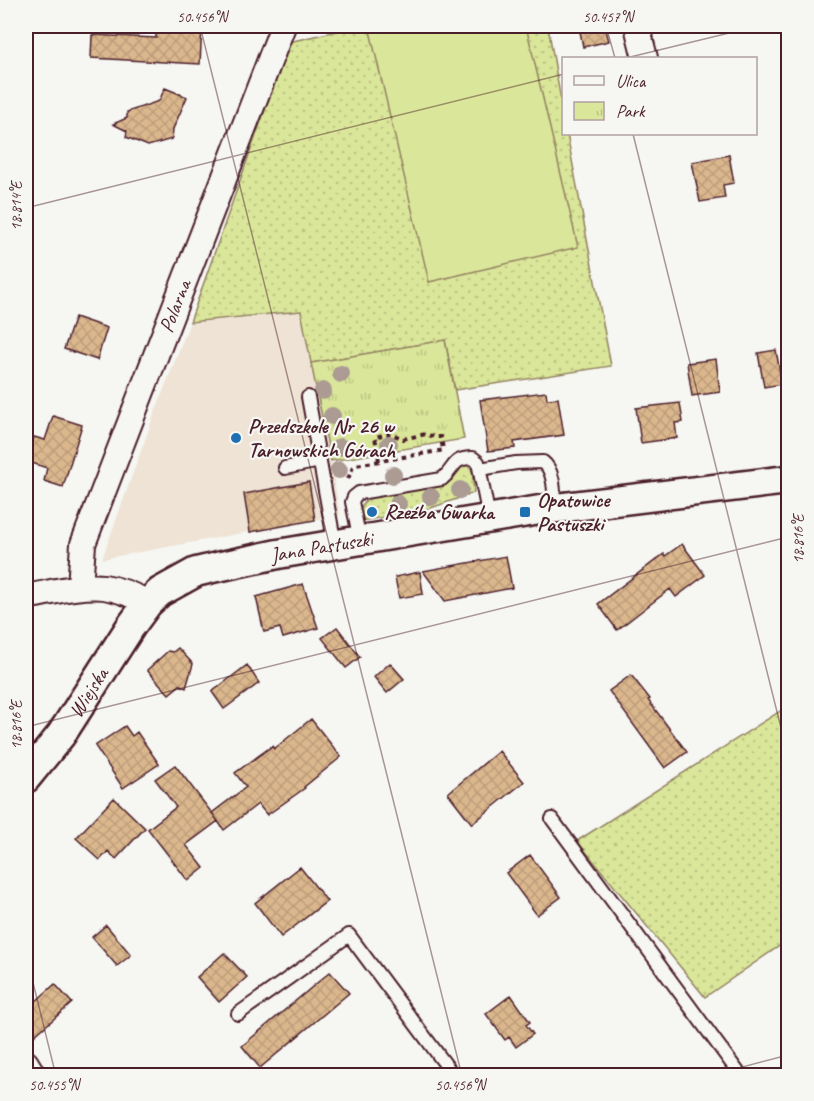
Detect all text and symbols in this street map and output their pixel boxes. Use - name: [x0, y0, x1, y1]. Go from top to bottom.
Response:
- text: 50.456°N: [177, 8, 230, 27]
- text: 50.457°N: [583, 8, 636, 27]
- legend: [562, 57, 757, 135]
- text: Ulica: [616, 70, 647, 92]
- text: Park: [616, 100, 646, 122]
- text: 18.814°E: [7, 179, 26, 230]
- street label: Polarna: [153, 274, 198, 336]
- place label: Przedszkole Nr 26 w Tarnowskich Górach: [248, 413, 396, 463]
- marker: Przedszkole Nr 26 w Tarnowskich Górach: [229, 431, 243, 445]
- place label: Opatowice Pastuszki: [537, 487, 611, 537]
- place label: Rzeźba Gwarka: [384, 499, 496, 525]
- marker: Rzeźba Gwarka: [365, 505, 379, 519]
- marker: Opatowice Pastuszki: [518, 505, 532, 519]
- text: 18.816°E: [789, 512, 808, 563]
- street label: Jana Pastuszki: [267, 525, 377, 569]
- street label: Wiejska: [63, 661, 115, 722]
- text: 18.816°E: [7, 698, 26, 749]
- text: 50.455°N: [29, 1076, 82, 1095]
- text: 50.456°N: [435, 1076, 488, 1095]

